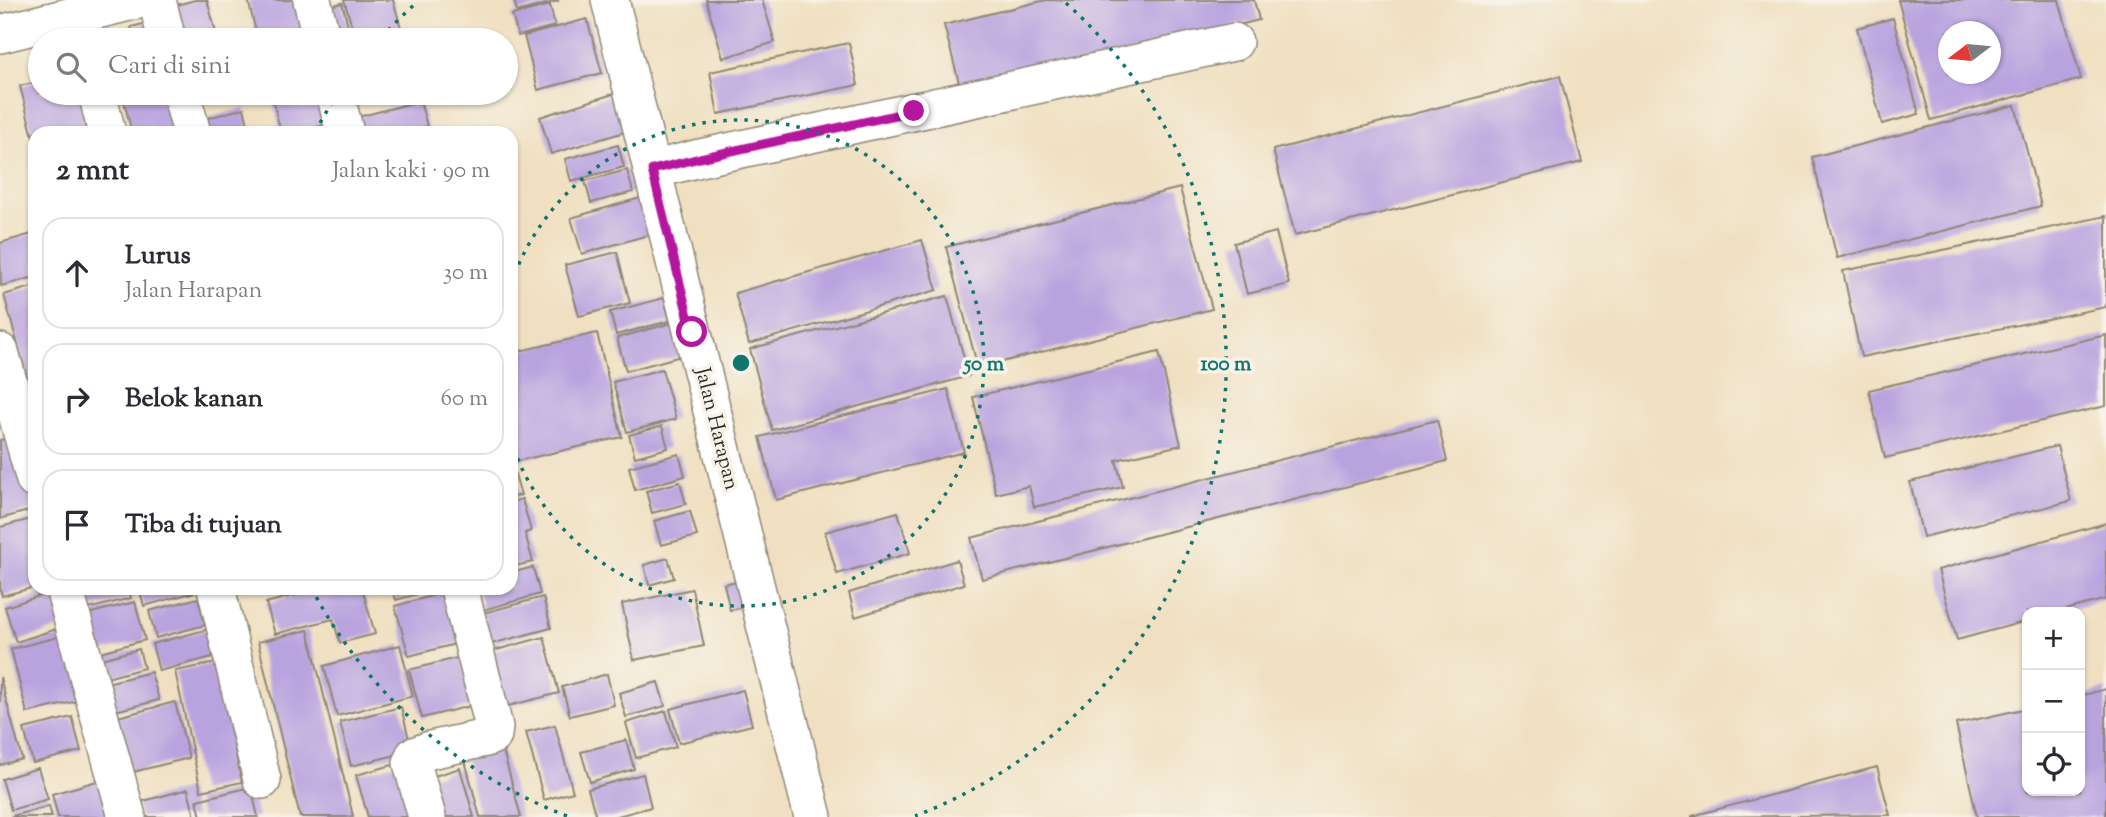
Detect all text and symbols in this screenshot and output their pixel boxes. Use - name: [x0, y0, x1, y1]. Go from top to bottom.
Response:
- north arrow: [1938, 21, 2001, 84]
- search box: [28, 28, 518, 105]
- icon: search: [52, 48, 90, 86]
- text: Cari di sini: [108, 48, 231, 85]
- route end: [898, 95, 929, 126]
- text: 2 mnt: [56, 150, 129, 193]
- text: Jalan kaki · 90 m: [332, 155, 490, 188]
- text: Lurus: [125, 238, 191, 275]
- icon: ahead: [58, 254, 96, 292]
- text: 30 m: [443, 257, 488, 290]
- text: Jalan Harapan: [125, 275, 262, 308]
- route start: [676, 316, 707, 347]
- text: 50 m: [962, 350, 1005, 380]
- text: 100 m: [1201, 350, 1252, 380]
- centre of rings: [729, 351, 753, 375]
- street label: Jalan Harapan: [686, 364, 746, 493]
- icon: right: [58, 380, 96, 418]
- text: Belok kanan: [125, 381, 263, 418]
- text: 60 m: [440, 383, 488, 416]
- icon: arrive: [58, 506, 96, 544]
- text: Tiba di tujuan: [125, 507, 282, 544]
- map controls: [2022, 607, 2085, 796]
- button: +: [2022, 607, 2085, 670]
- button: −: [2022, 670, 2085, 733]
- button: locate: [2022, 733, 2085, 796]

